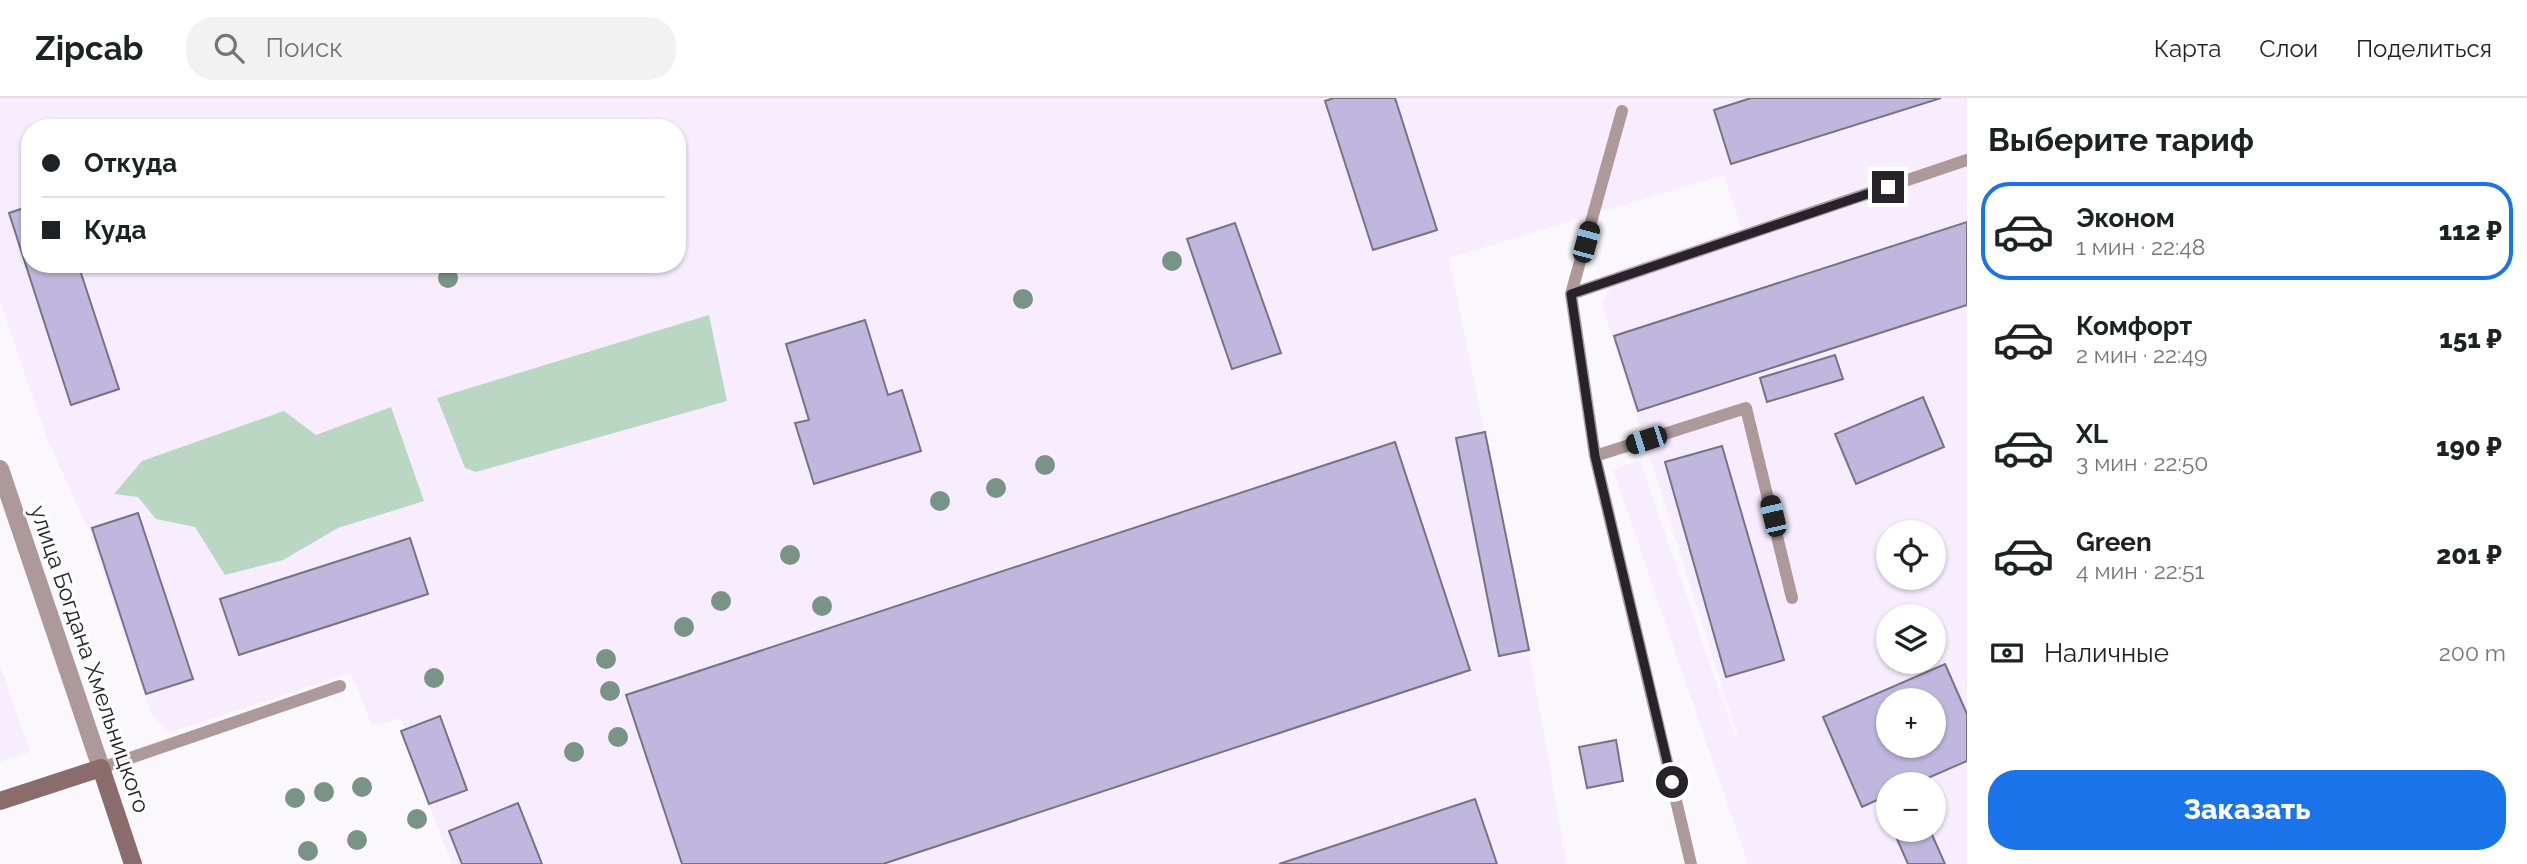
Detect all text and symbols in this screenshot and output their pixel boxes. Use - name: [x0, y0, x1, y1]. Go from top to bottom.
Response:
- search box: [186, 17, 676, 80]
- text: Zipcab: [35, 29, 144, 68]
- icon: search: [210, 29, 248, 67]
- text: Поиск: [266, 33, 343, 63]
- text: Карта: [2154, 34, 2221, 63]
- text: Слои: [2259, 34, 2318, 63]
- text: Поделиться: [2356, 34, 2492, 63]
- text: Выберите тариф: [1988, 121, 2254, 158]
- text: Откуда: [84, 148, 177, 178]
- route end: [1872, 171, 1904, 203]
- icon: car: [1992, 200, 2055, 263]
- text: Эконом: [2076, 203, 2175, 233]
- text: Куда: [84, 215, 147, 245]
- text: 112 ₽: [2439, 216, 2502, 246]
- car: [1571, 219, 1602, 265]
- text: 1 мин · 22:48: [2076, 233, 2205, 260]
- icon: car: [1992, 308, 2055, 371]
- text: Комфорт: [2076, 311, 2192, 341]
- text: 151 ₽: [2439, 324, 2502, 354]
- text: 2 мин · 22:49: [2076, 341, 2207, 368]
- icon: car: [1992, 416, 2055, 479]
- text: XL: [2076, 419, 2108, 449]
- car: [1623, 424, 1670, 456]
- text: 190 ₽: [2436, 432, 2502, 462]
- text: 3 мин · 22:50: [2076, 449, 2208, 476]
- car: [1759, 493, 1788, 539]
- street label: улица Богдана Хмельницкого: [25, 502, 156, 816]
- map controls: [1876, 520, 1946, 842]
- button: locate: [1876, 520, 1946, 590]
- icon: car: [1992, 524, 2055, 587]
- text: Green: [2076, 527, 2152, 557]
- text: 201 ₽: [2436, 540, 2502, 570]
- text: 4 мин · 22:51: [2076, 557, 2204, 584]
- button: layers: [1876, 604, 1946, 674]
- icon: cash: [1988, 634, 2026, 672]
- text: Наличные: [2044, 638, 2169, 668]
- text: 200 m: [2439, 639, 2506, 666]
- button: +: [1876, 688, 1946, 758]
- route start: [1656, 766, 1688, 798]
- button: Заказать: [1988, 770, 2506, 850]
- button: −: [1876, 772, 1946, 842]

